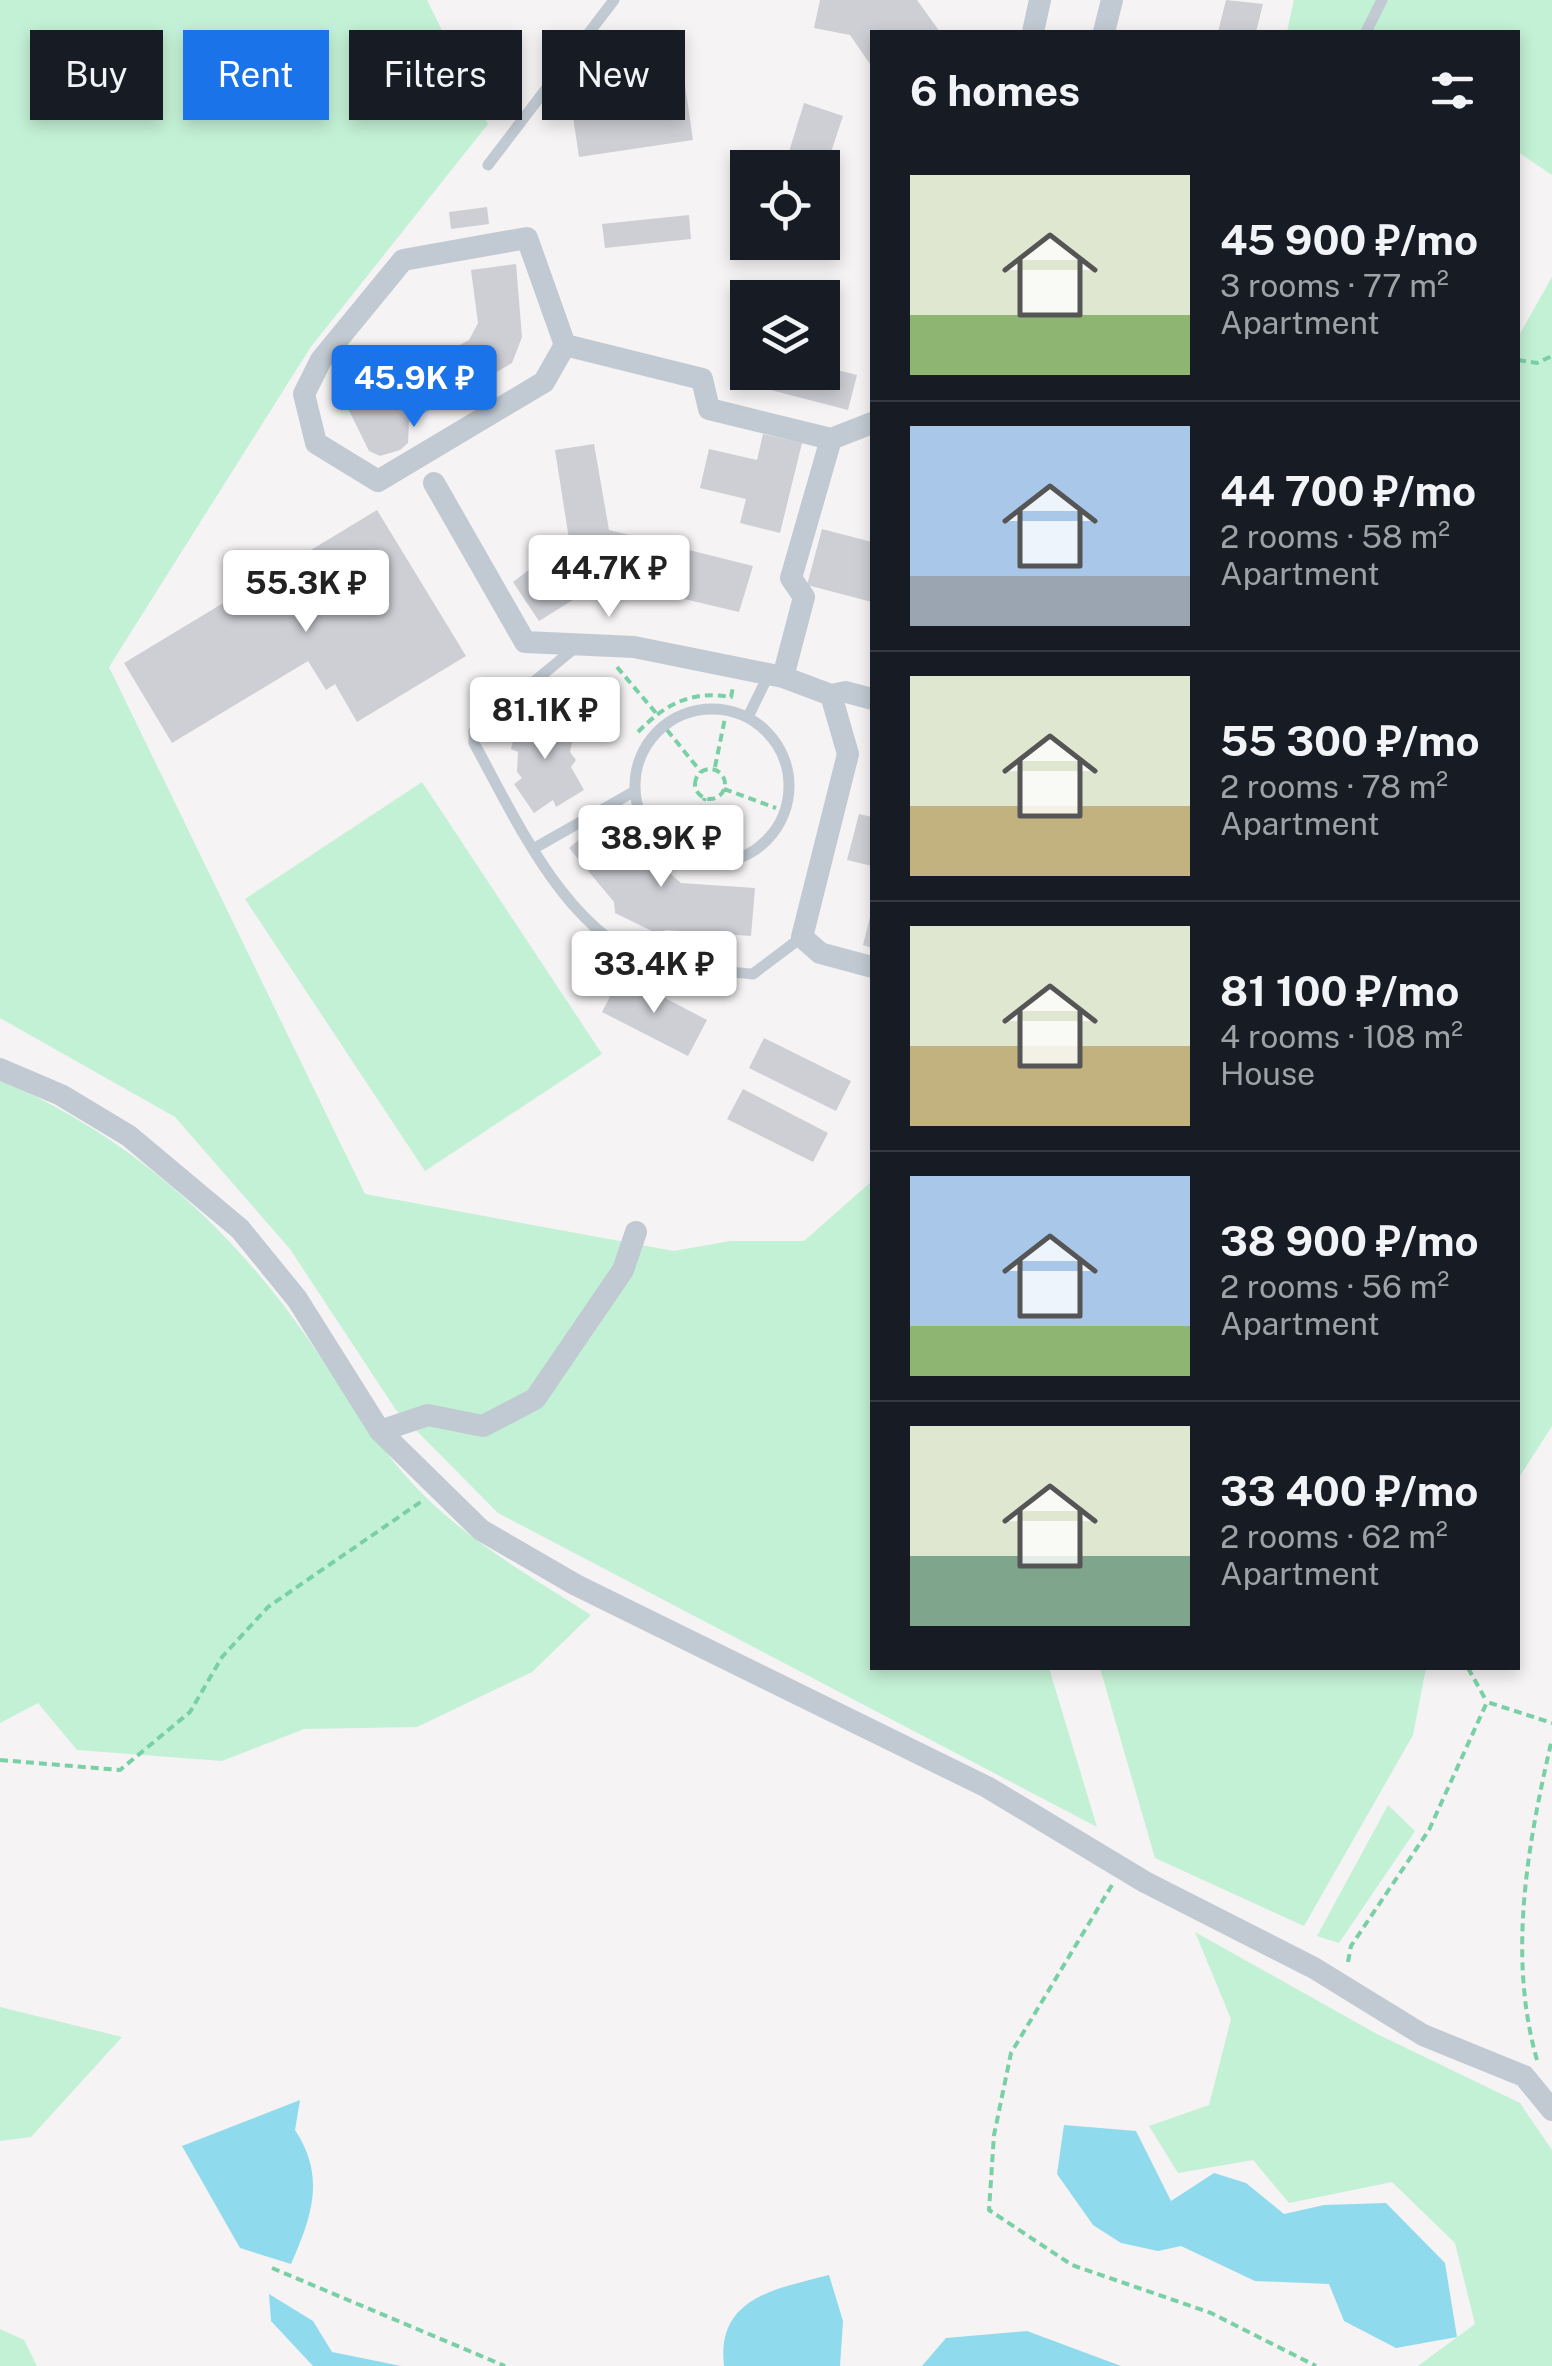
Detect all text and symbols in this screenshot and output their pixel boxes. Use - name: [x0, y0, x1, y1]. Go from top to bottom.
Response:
- chip: Buy: [30, 30, 163, 120]
- chip: Rent: [183, 30, 329, 120]
- chip: Filters: [349, 30, 522, 120]
- chip: New: [542, 30, 685, 120]
- icon: filters: [1425, 63, 1480, 118]
- text: 6 homes: [910, 66, 1080, 115]
- map controls: [730, 150, 840, 390]
- button: locate: [730, 150, 840, 260]
- icon: home: [990, 215, 1110, 335]
- text: 45 900 ₽/mo: [1220, 215, 1478, 264]
- text: 3 rooms · 77 m²: [1220, 267, 1449, 304]
- button: layers: [730, 280, 840, 390]
- text: Apartment: [1220, 304, 1380, 341]
- pin: 45.9K ₽: [322, 345, 506, 430]
- text: 45.9K ₽: [354, 359, 474, 396]
- icon: home: [990, 466, 1110, 586]
- text: 44 700 ₽/mo: [1220, 466, 1476, 515]
- text: 2 rooms · 58 m²: [1220, 518, 1450, 555]
- pin: 44.7K ₽: [517, 535, 701, 620]
- text: 44.7K ₽: [551, 549, 667, 586]
- pin: 55.3K ₽: [214, 550, 398, 635]
- text: Apartment: [1220, 555, 1380, 592]
- text: 55.3K ₽: [245, 564, 367, 601]
- pin: 81.1K ₽: [453, 677, 637, 762]
- text: 81.1K ₽: [492, 691, 598, 728]
- icon: home: [990, 716, 1110, 836]
- text: 55 300 ₽/mo: [1220, 716, 1480, 765]
- text: 2 rooms · 78 m²: [1220, 768, 1448, 805]
- pin: 38.9K ₽: [569, 805, 753, 890]
- text: Apartment: [1220, 805, 1380, 842]
- text: 38.9K ₽: [600, 819, 722, 856]
- pin: 33.4K ₽: [562, 931, 746, 1016]
- text: 33.4K ₽: [594, 945, 714, 982]
- icon: home: [990, 966, 1110, 1086]
- text: 81 100 ₽/mo: [1220, 966, 1459, 1015]
- text: 4 rooms · 108 m²: [1220, 1018, 1463, 1055]
- text: House: [1220, 1055, 1315, 1092]
- icon: home: [990, 1216, 1110, 1336]
- text: 38 900 ₽/mo: [1220, 1216, 1479, 1265]
- text: 2 rooms · 56 m²: [1220, 1268, 1449, 1305]
- text: Apartment: [1220, 1305, 1380, 1342]
- icon: home: [990, 1466, 1110, 1586]
- text: 33 400 ₽/mo: [1220, 1466, 1478, 1515]
- text: 2 rooms · 62 m²: [1220, 1518, 1448, 1555]
- text: Apartment: [1220, 1555, 1380, 1592]

